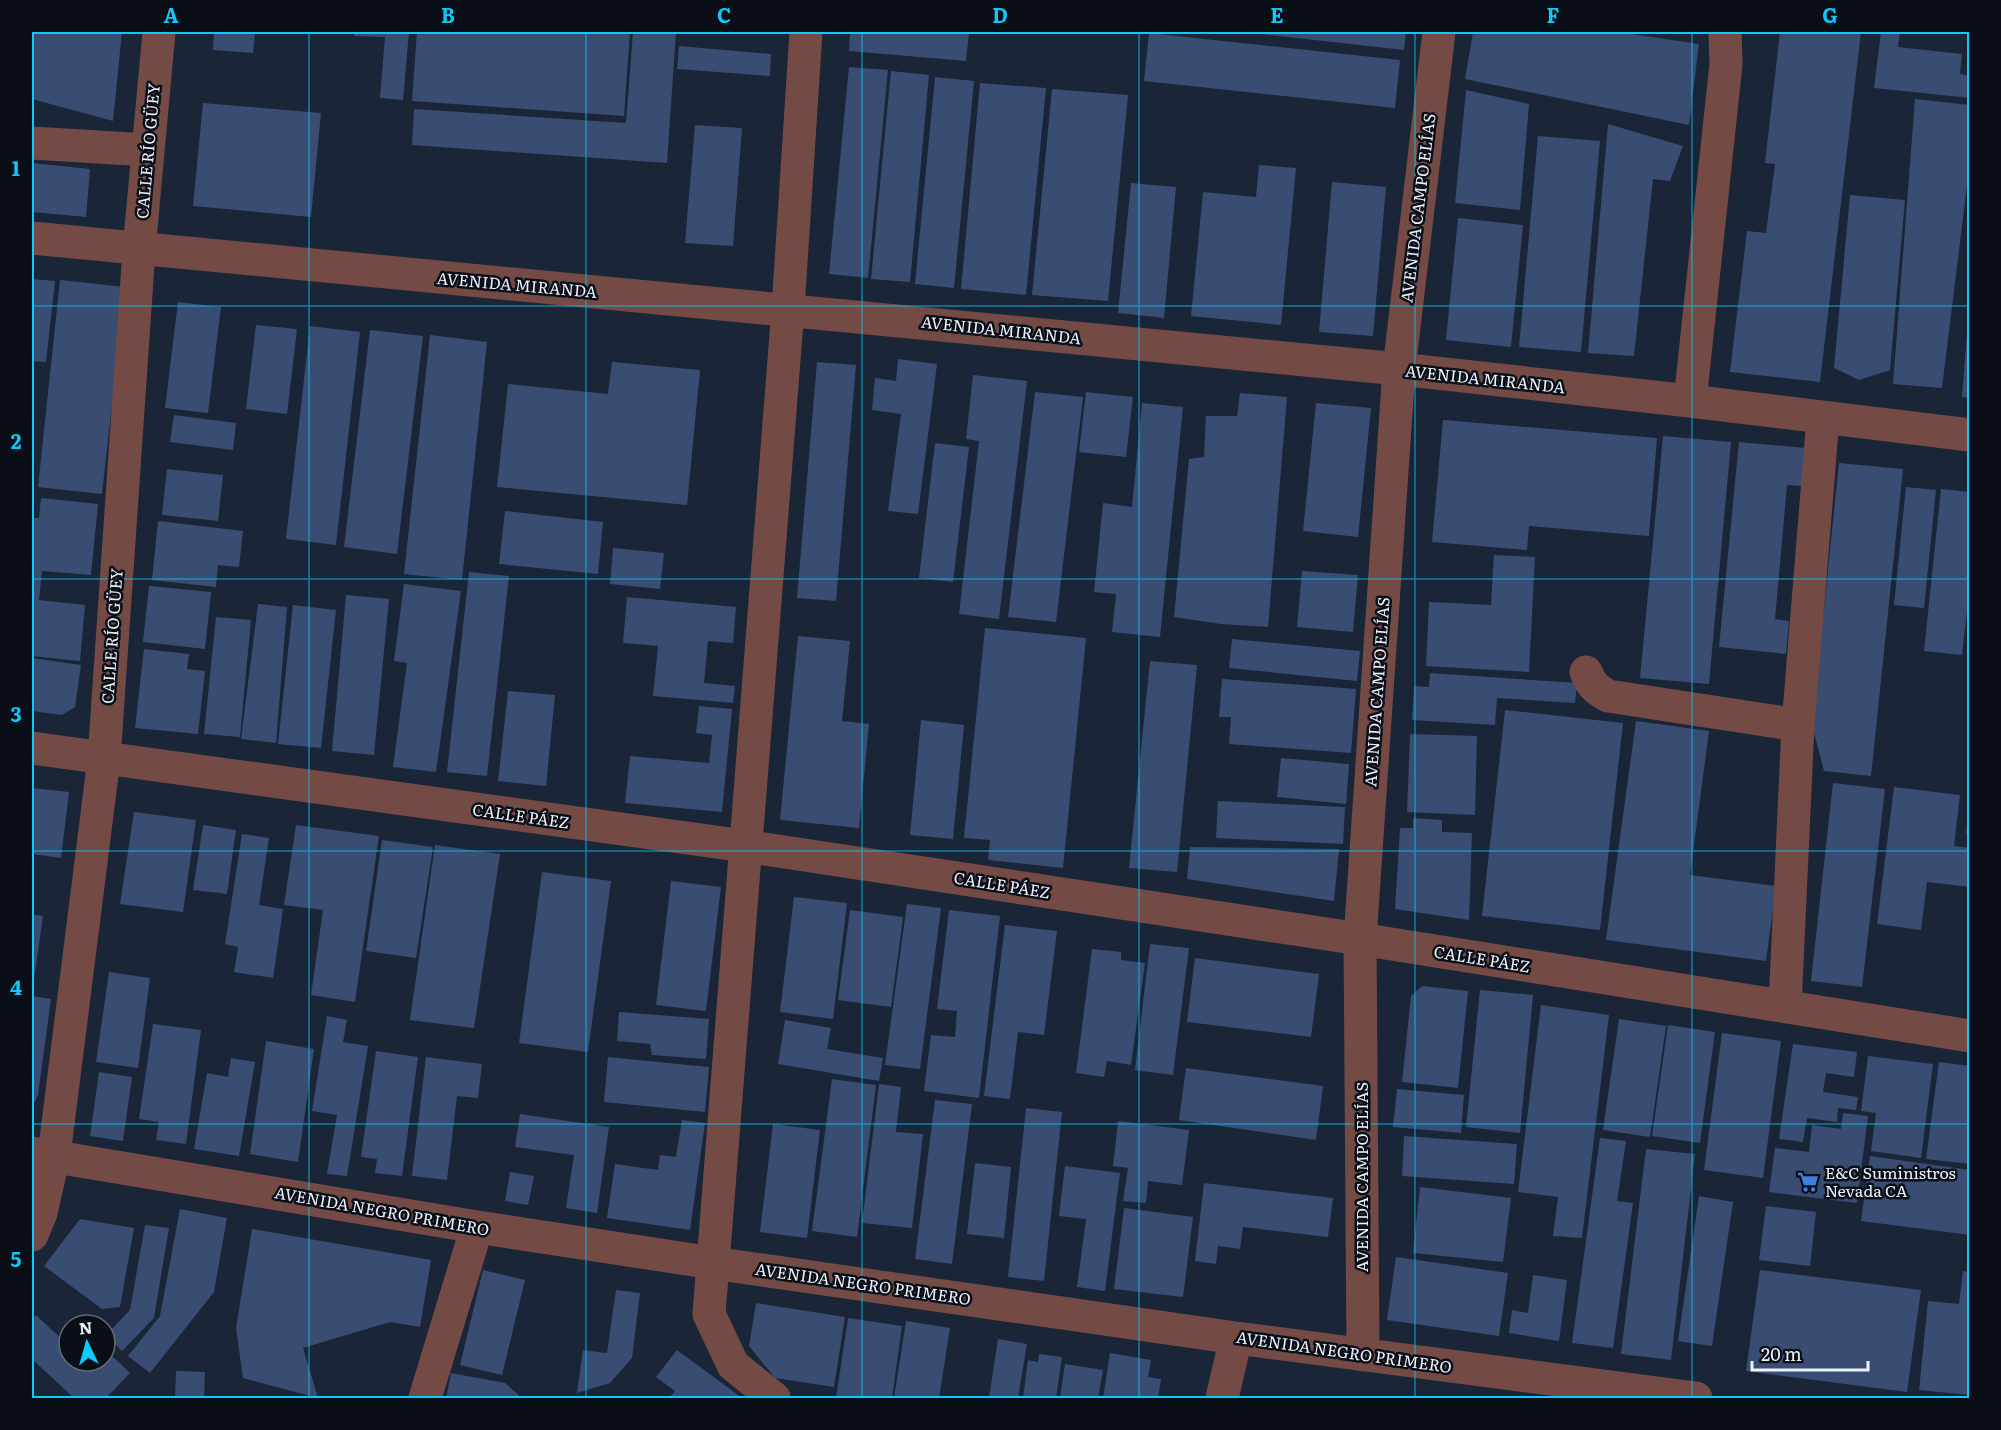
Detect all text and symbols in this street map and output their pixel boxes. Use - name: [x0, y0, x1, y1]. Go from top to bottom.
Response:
- text: A: [163, 0, 179, 29]
- text: B: [441, 0, 455, 29]
- text: C: [717, 0, 731, 29]
- text: D: [992, 0, 1008, 29]
- text: E: [1270, 0, 1284, 29]
- text: F: [1547, 0, 1560, 29]
- text: G: [1822, 0, 1838, 29]
- street label: CALLE RÍO GÜEY: [129, 81, 165, 220]
- street label: AVENIDA CAMPO ELÍAS: [1394, 112, 1441, 304]
- text: 1: [12, 152, 20, 182]
- street label: AVENIDA MIRANDA: [436, 265, 598, 303]
- street label: AVENIDA MIRANDA: [920, 309, 1083, 349]
- street label: AVENIDA MIRANDA: [1404, 358, 1567, 398]
- text: 2: [11, 425, 22, 455]
- street label: CALLE RÍO GÜEY: [94, 567, 128, 705]
- street label: AVENIDA CAMPO ELÍAS: [1357, 596, 1395, 788]
- text: 3: [10, 698, 22, 728]
- street label: CALLE PÁEZ: [471, 796, 571, 834]
- street label: CALLE PÁEZ: [952, 865, 1052, 903]
- street label: CALLE PÁEZ: [1432, 939, 1532, 977]
- text: 4: [10, 971, 22, 1001]
- street label: AVENIDA CAMPO ELÍAS: [1349, 1082, 1373, 1272]
- place label: E&C Suministros Nevada CA: [1825, 1160, 1956, 1202]
- supermarket icon: E&C Suministros Nevada CA: [1796, 1170, 1820, 1194]
- street label: AVENIDA NEGRO PRIMERO: [273, 1179, 491, 1241]
- text: 5: [11, 1243, 22, 1273]
- street label: AVENIDA NEGRO PRIMERO: [754, 1256, 973, 1310]
- north arrow: [57, 1313, 117, 1373]
- text: N: [78, 1315, 93, 1340]
- street label: AVENIDA NEGRO PRIMERO: [1235, 1324, 1454, 1378]
- scale bar: [1752, 1334, 1868, 1372]
- text: 20 m: [1761, 1340, 1802, 1367]

